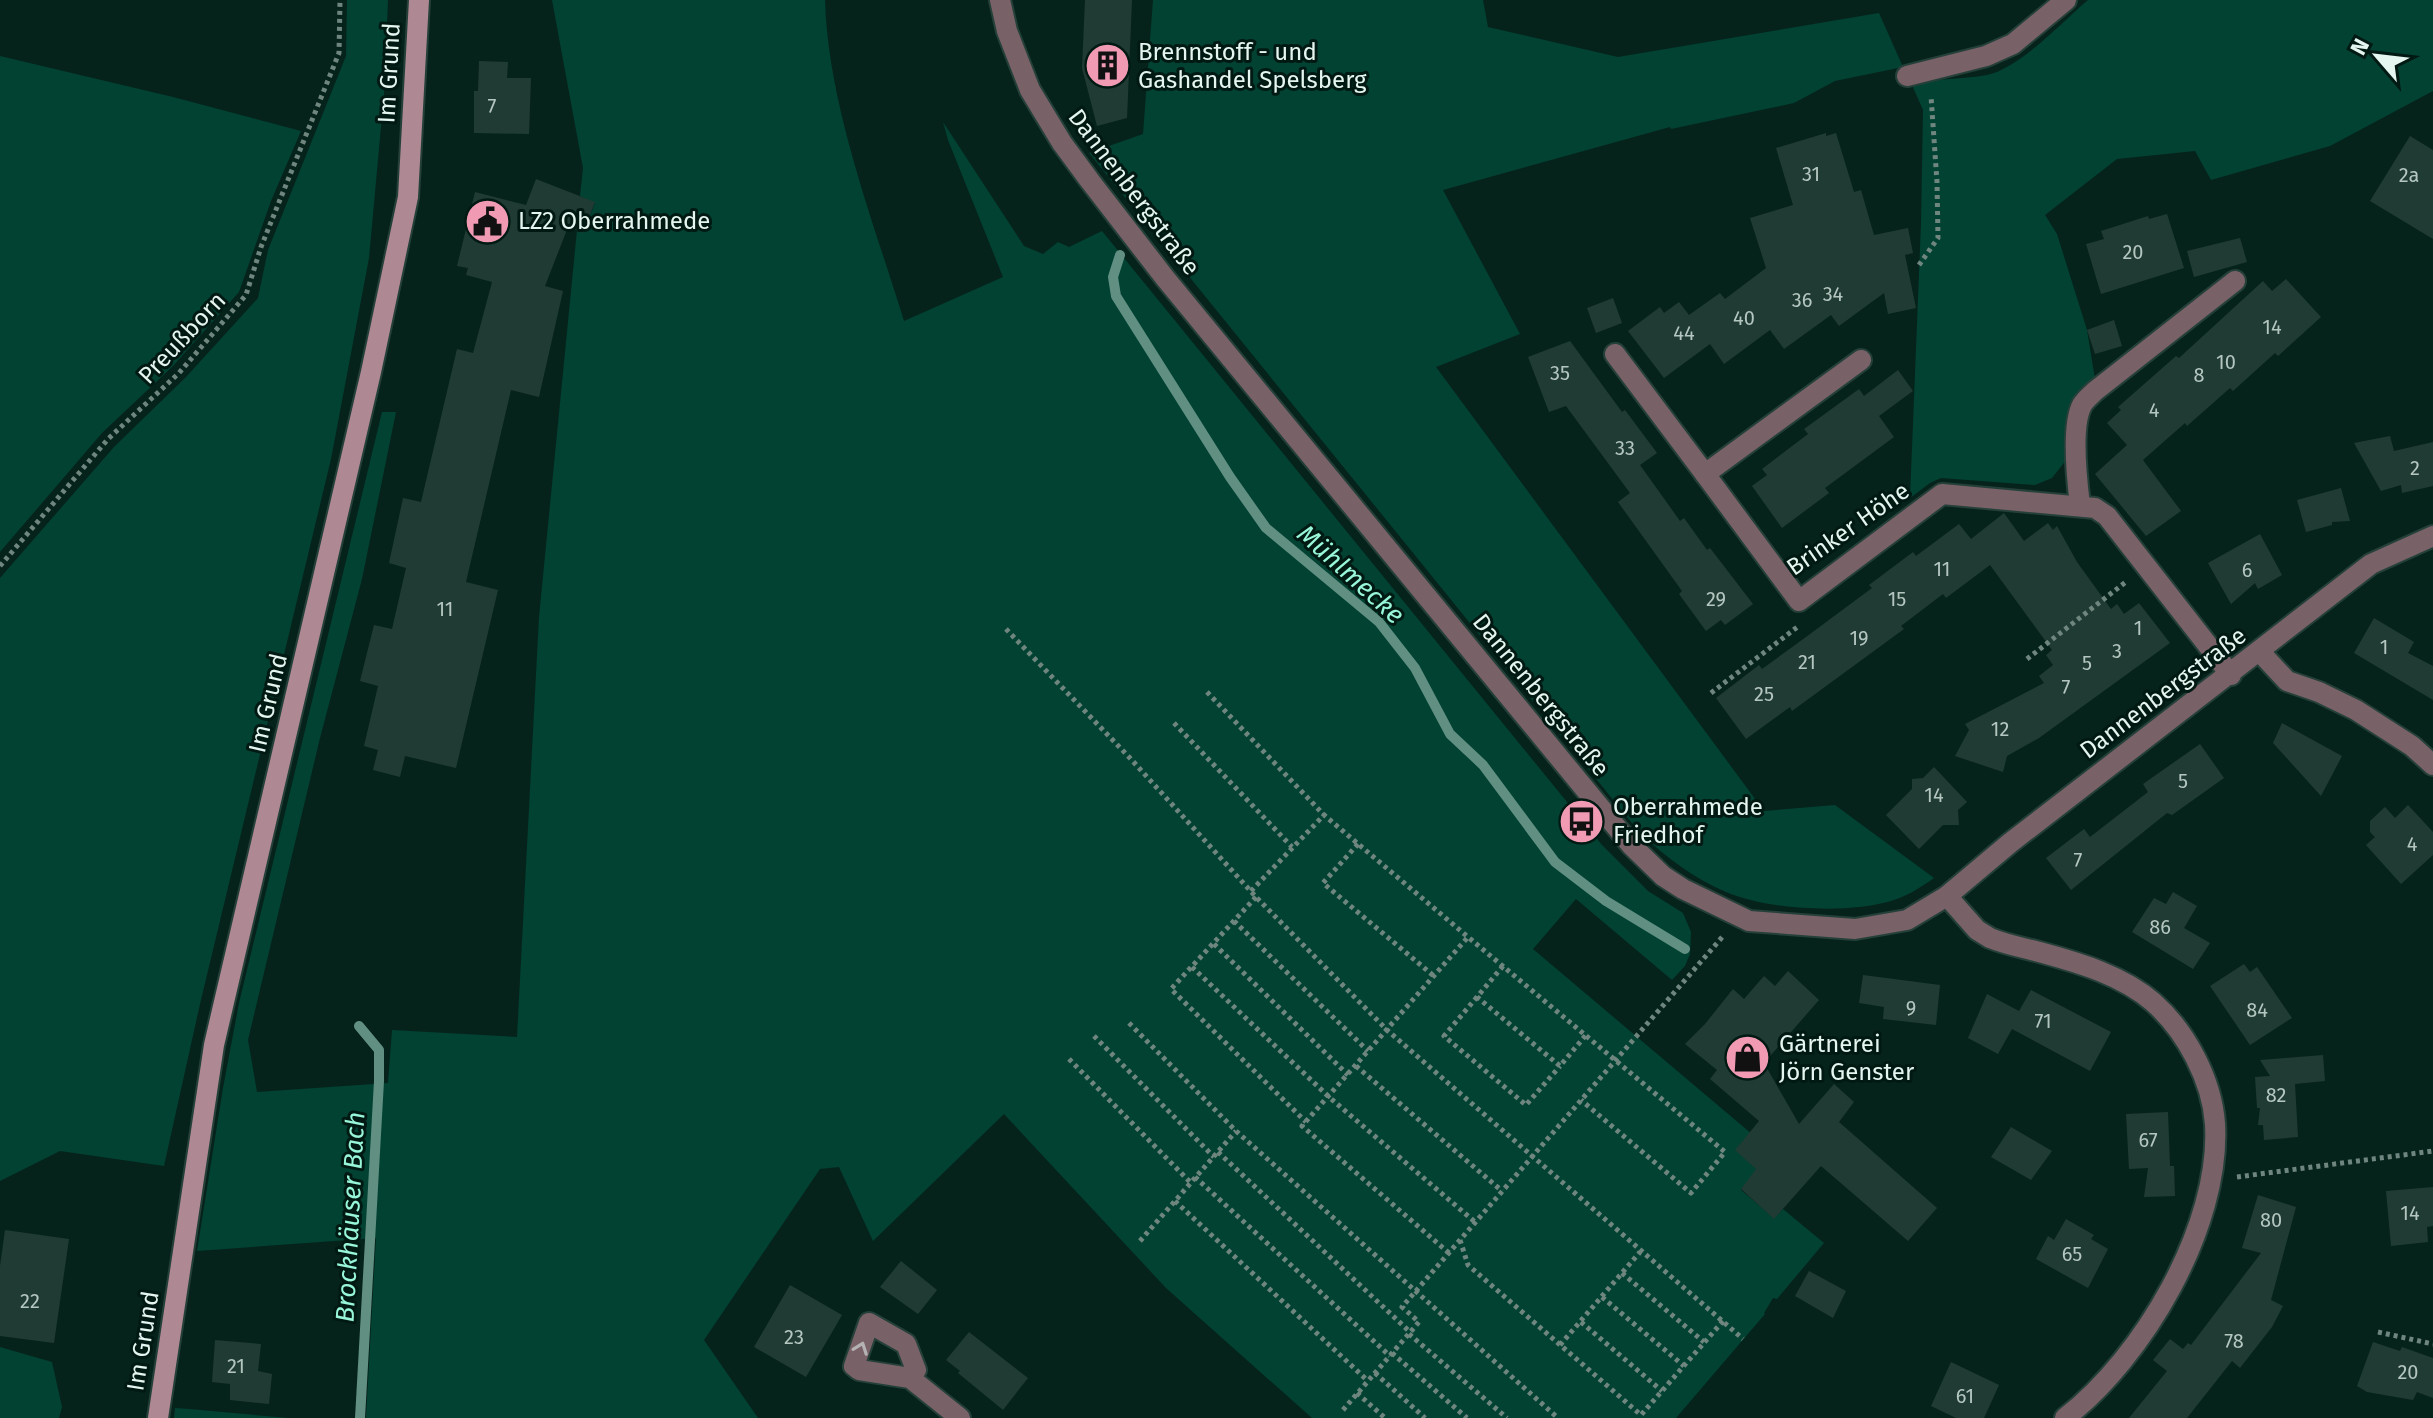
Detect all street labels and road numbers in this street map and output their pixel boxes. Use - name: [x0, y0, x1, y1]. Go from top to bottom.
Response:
- street label: Im Grund: [372, 22, 406, 124]
- street label: Dannenbergstraße: [1062, 103, 1206, 281]
- street label: Preußborn: [133, 286, 231, 390]
- street label: Brinker Höhe: [1781, 477, 1915, 581]
- street label: Dannenbergstraße: [1467, 608, 1615, 782]
- street label: Dannenbergstraße: [2074, 621, 2252, 765]
- street label: Im Grund: [243, 651, 293, 755]
- street label: Im Grund: [121, 1289, 165, 1393]

